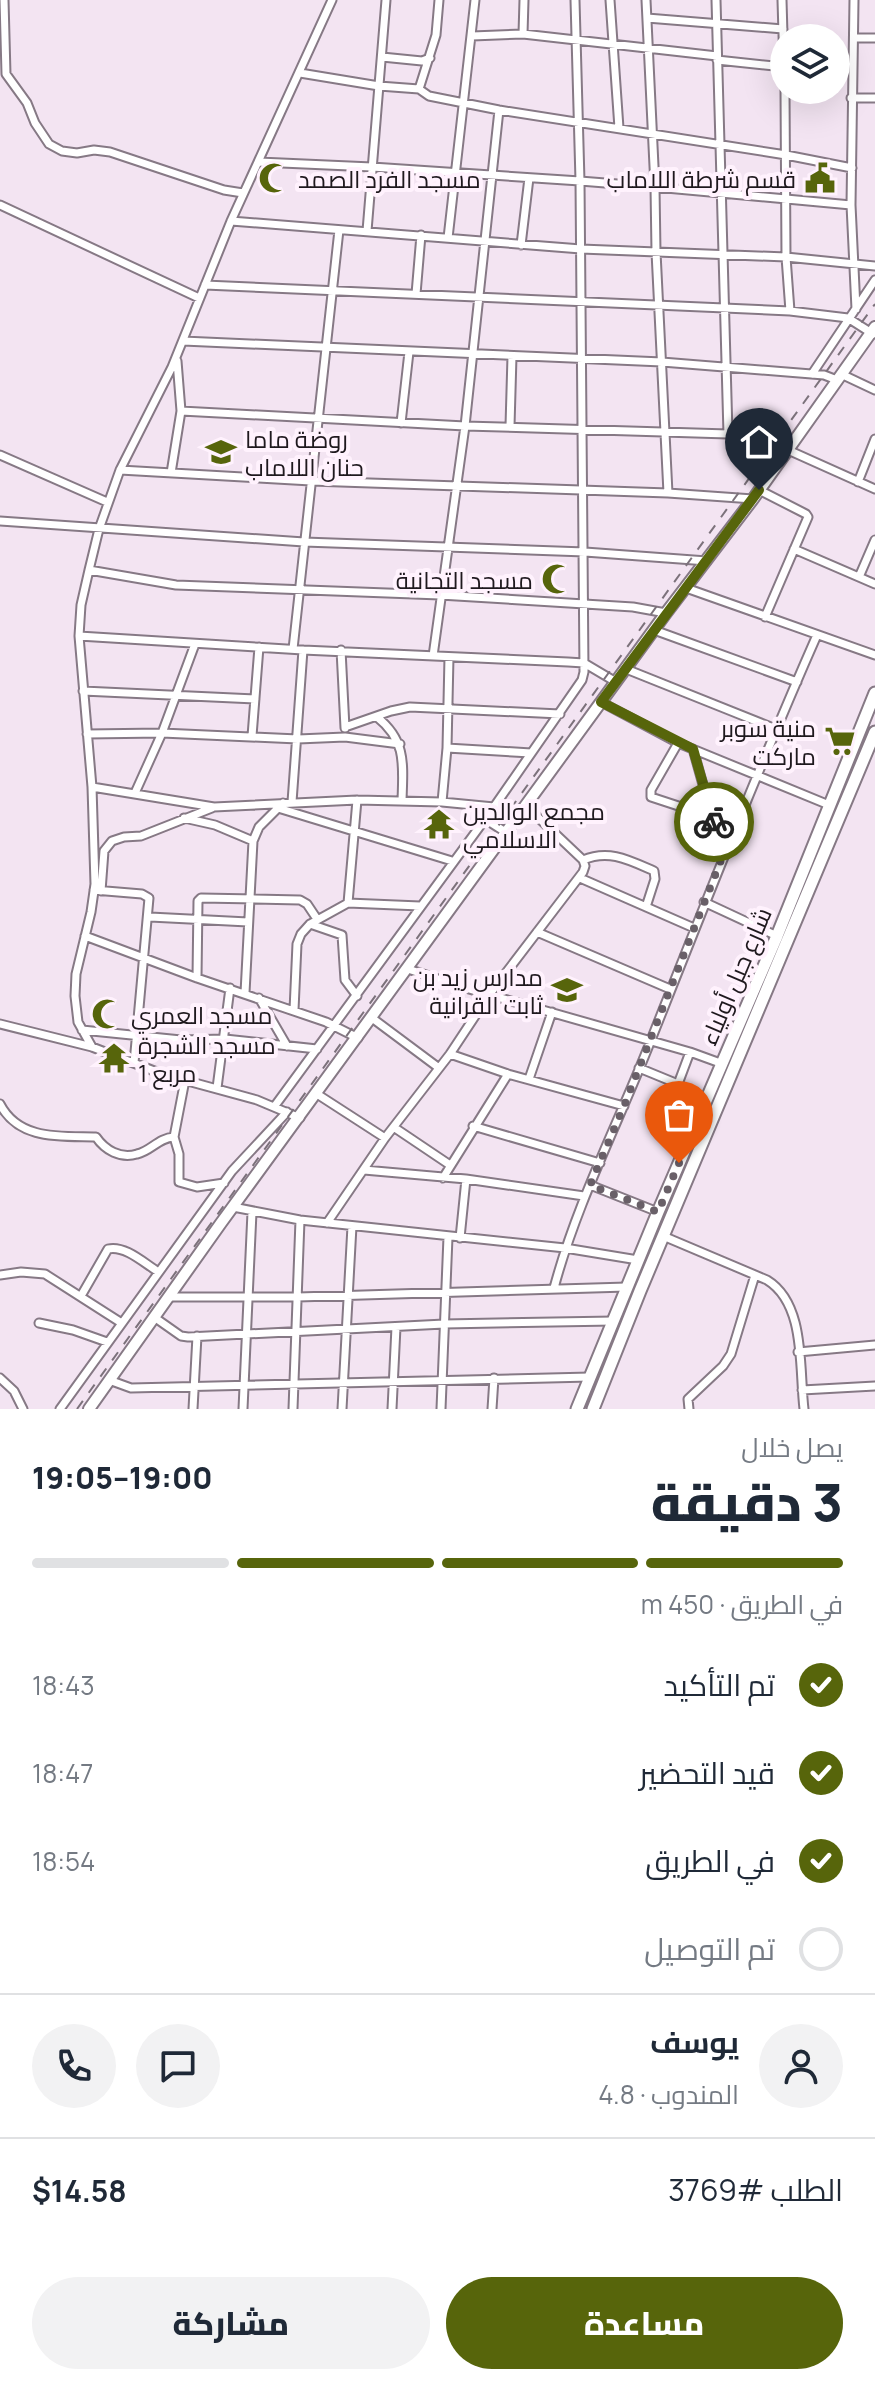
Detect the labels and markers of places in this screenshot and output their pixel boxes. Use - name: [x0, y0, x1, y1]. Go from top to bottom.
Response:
- mosque icon: مسجد الفرد الصمد: [257, 161, 291, 195]
- public building icon: قسم شرطة اللاماب: [803, 161, 837, 195]
- place label: مسجد الفرد الصمد: [298, 162, 481, 195]
- place label: قسم شرطة اللاماب: [606, 162, 796, 196]
- pin: [725, 408, 793, 490]
- place label: روضة ماما حنان اللاماب: [245, 422, 364, 483]
- school or university icon: روضة ماما حنان اللاماب: [204, 435, 238, 469]
- mosque icon: مسجد التجانية: [540, 562, 574, 596]
- place label: مسجد التجانية: [396, 563, 533, 596]
- place label: منية سوبر ماركت: [718, 711, 816, 772]
- supermarket icon: منية سوبر ماركت: [823, 724, 857, 758]
- place label: مجمع الوالدين الاسلامي: [463, 794, 605, 859]
- temple icon: مجمع الوالدين الاسلامي: [422, 807, 456, 841]
- place label: مدارس زيد بن ثابت القرانية: [413, 960, 544, 1021]
- school or university icon: مدارس زيد بن ثابت القرانية: [550, 973, 584, 1007]
- mosque icon: مسجد العمري: [90, 997, 124, 1031]
- place label: مسجد العمري: [131, 998, 272, 1034]
- place label: مسجد الشجرة مربع 1: [138, 1028, 276, 1090]
- temple icon: مسجد الشجرة مربع 1: [97, 1041, 131, 1075]
- pin: [645, 1081, 713, 1163]

